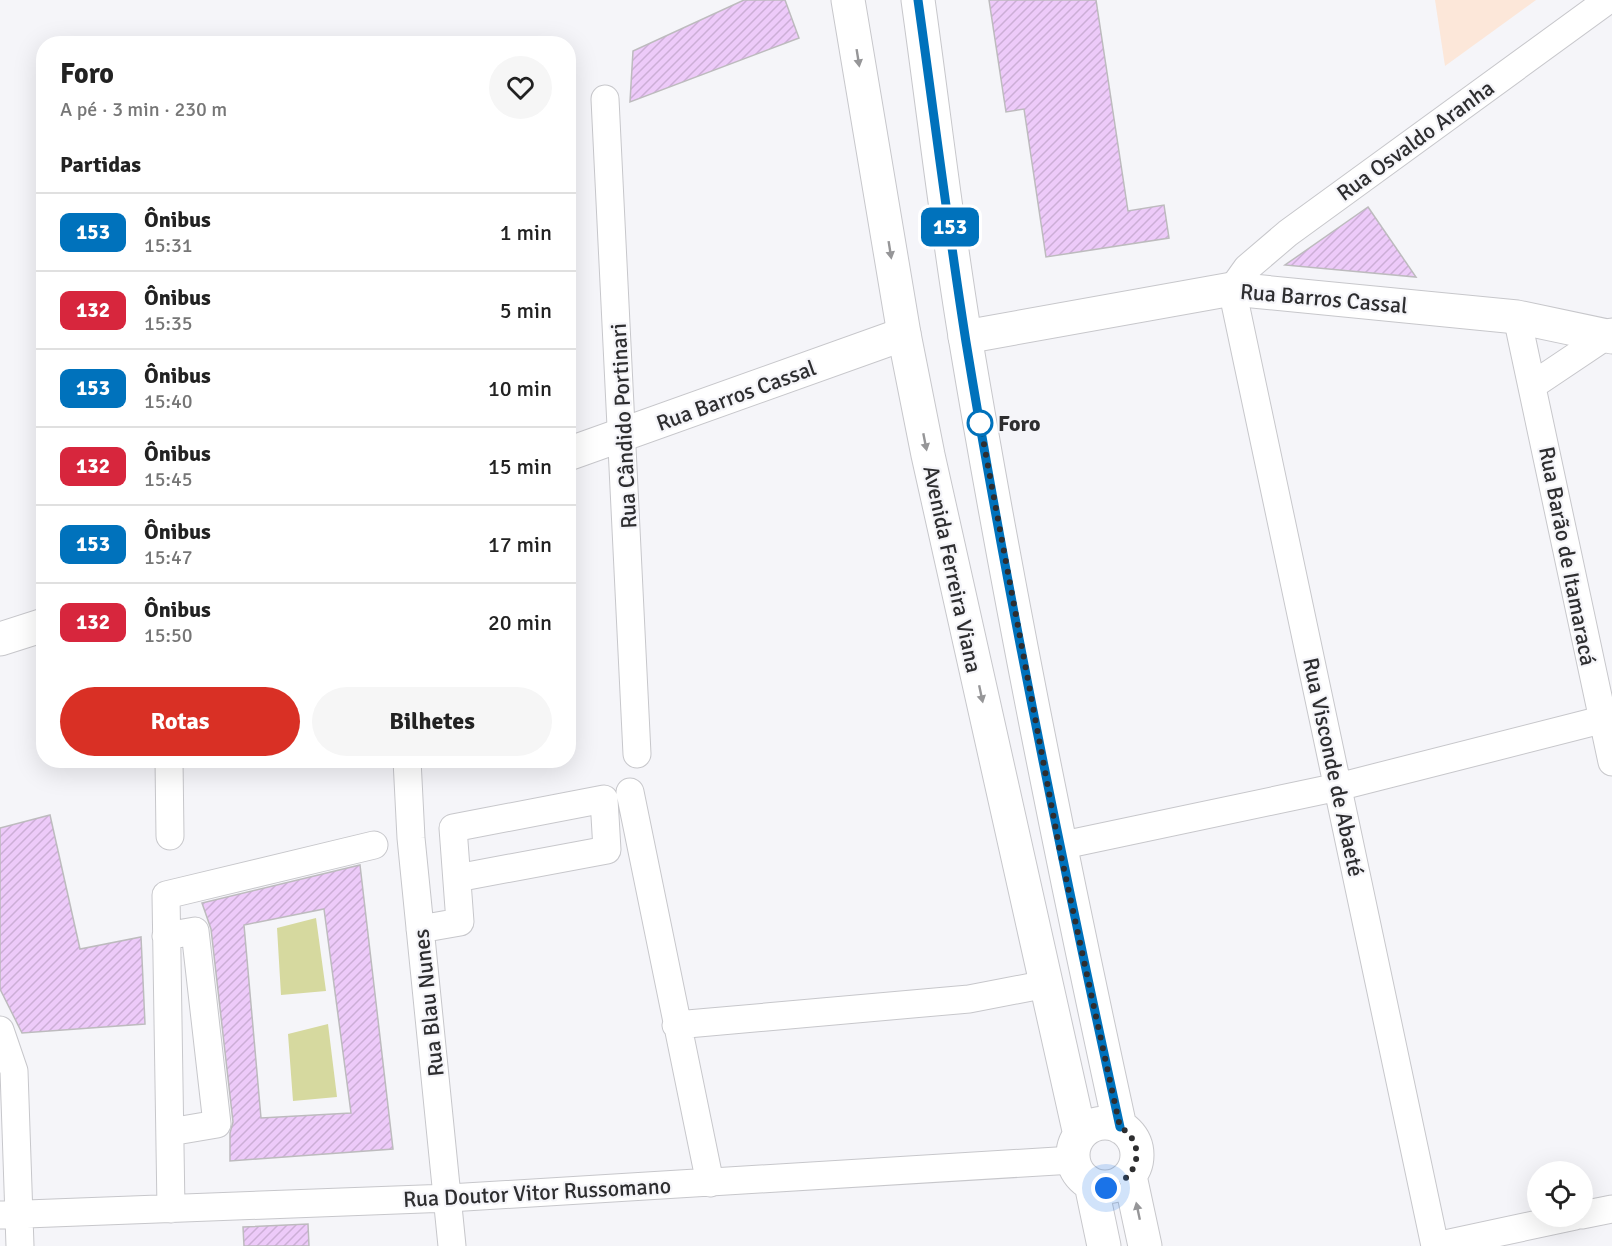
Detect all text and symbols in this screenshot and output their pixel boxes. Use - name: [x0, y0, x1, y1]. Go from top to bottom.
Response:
- one-way arrow: [853, 48, 862, 67]
- button: heart: [489, 56, 552, 119]
- text: Foro: [60, 57, 114, 91]
- street label: Rua Osvaldo Aranha: [1331, 74, 1499, 207]
- text: A pé · 3 min · 230 m: [60, 97, 227, 122]
- text: Partidas: [60, 151, 141, 178]
- text: Ônibus: [144, 206, 211, 233]
- line badge: 153: [916, 208, 984, 246]
- text: 153: [933, 214, 967, 240]
- text: 153: [76, 219, 110, 245]
- text: 1 min: [500, 219, 552, 246]
- text: 15:31: [144, 233, 193, 258]
- one-way arrow: [885, 241, 894, 260]
- street label: Rua Barros Cassal: [1239, 278, 1409, 319]
- text: Ônibus: [144, 284, 211, 311]
- text: 132: [76, 297, 110, 323]
- text: 5 min: [500, 297, 552, 324]
- text: 15:35: [144, 311, 193, 336]
- street label: Rua Cândido Portinari: [605, 322, 642, 529]
- street label: Rua Barros Cassal: [653, 354, 820, 437]
- text: Ônibus: [144, 362, 211, 389]
- text: 153: [76, 375, 110, 401]
- text: 10 min: [488, 375, 552, 402]
- text: 15:40: [144, 389, 193, 414]
- marker: Foro: [967, 410, 993, 436]
- place label: Foro: [998, 410, 1040, 437]
- one-way arrow: [921, 432, 930, 451]
- text: Ônibus: [144, 440, 211, 467]
- street label: Rua Barão de Itamaracá: [1533, 444, 1602, 668]
- text: 132: [76, 453, 110, 479]
- text: 15 min: [488, 453, 552, 480]
- street label: Avenida Ferreira Viana: [917, 463, 988, 675]
- text: 15:45: [144, 467, 193, 492]
- text: Ônibus: [144, 518, 211, 545]
- text: 153: [76, 531, 110, 557]
- text: 17 min: [488, 531, 552, 558]
- text: 15:47: [144, 545, 193, 570]
- text: Ônibus: [144, 596, 211, 623]
- text: 132: [76, 609, 110, 635]
- text: 20 min: [488, 609, 552, 636]
- text: 15:50: [144, 623, 193, 648]
- street label: Rua Visconde de Abaeté: [1297, 655, 1370, 879]
- one-way arrow: [976, 685, 986, 703]
- button: Rotas: [60, 687, 300, 756]
- button: Bilhetes: [312, 687, 552, 756]
- street label: Rua Blau Nunes: [407, 928, 450, 1078]
- map controls: [1527, 1161, 1593, 1227]
- button: locate: [1527, 1161, 1593, 1227]
- street label: Rua Doutor Vitor Russomano: [402, 1172, 672, 1213]
- your location: [1091, 1173, 1121, 1203]
- one-way arrow: [1132, 1202, 1142, 1220]

